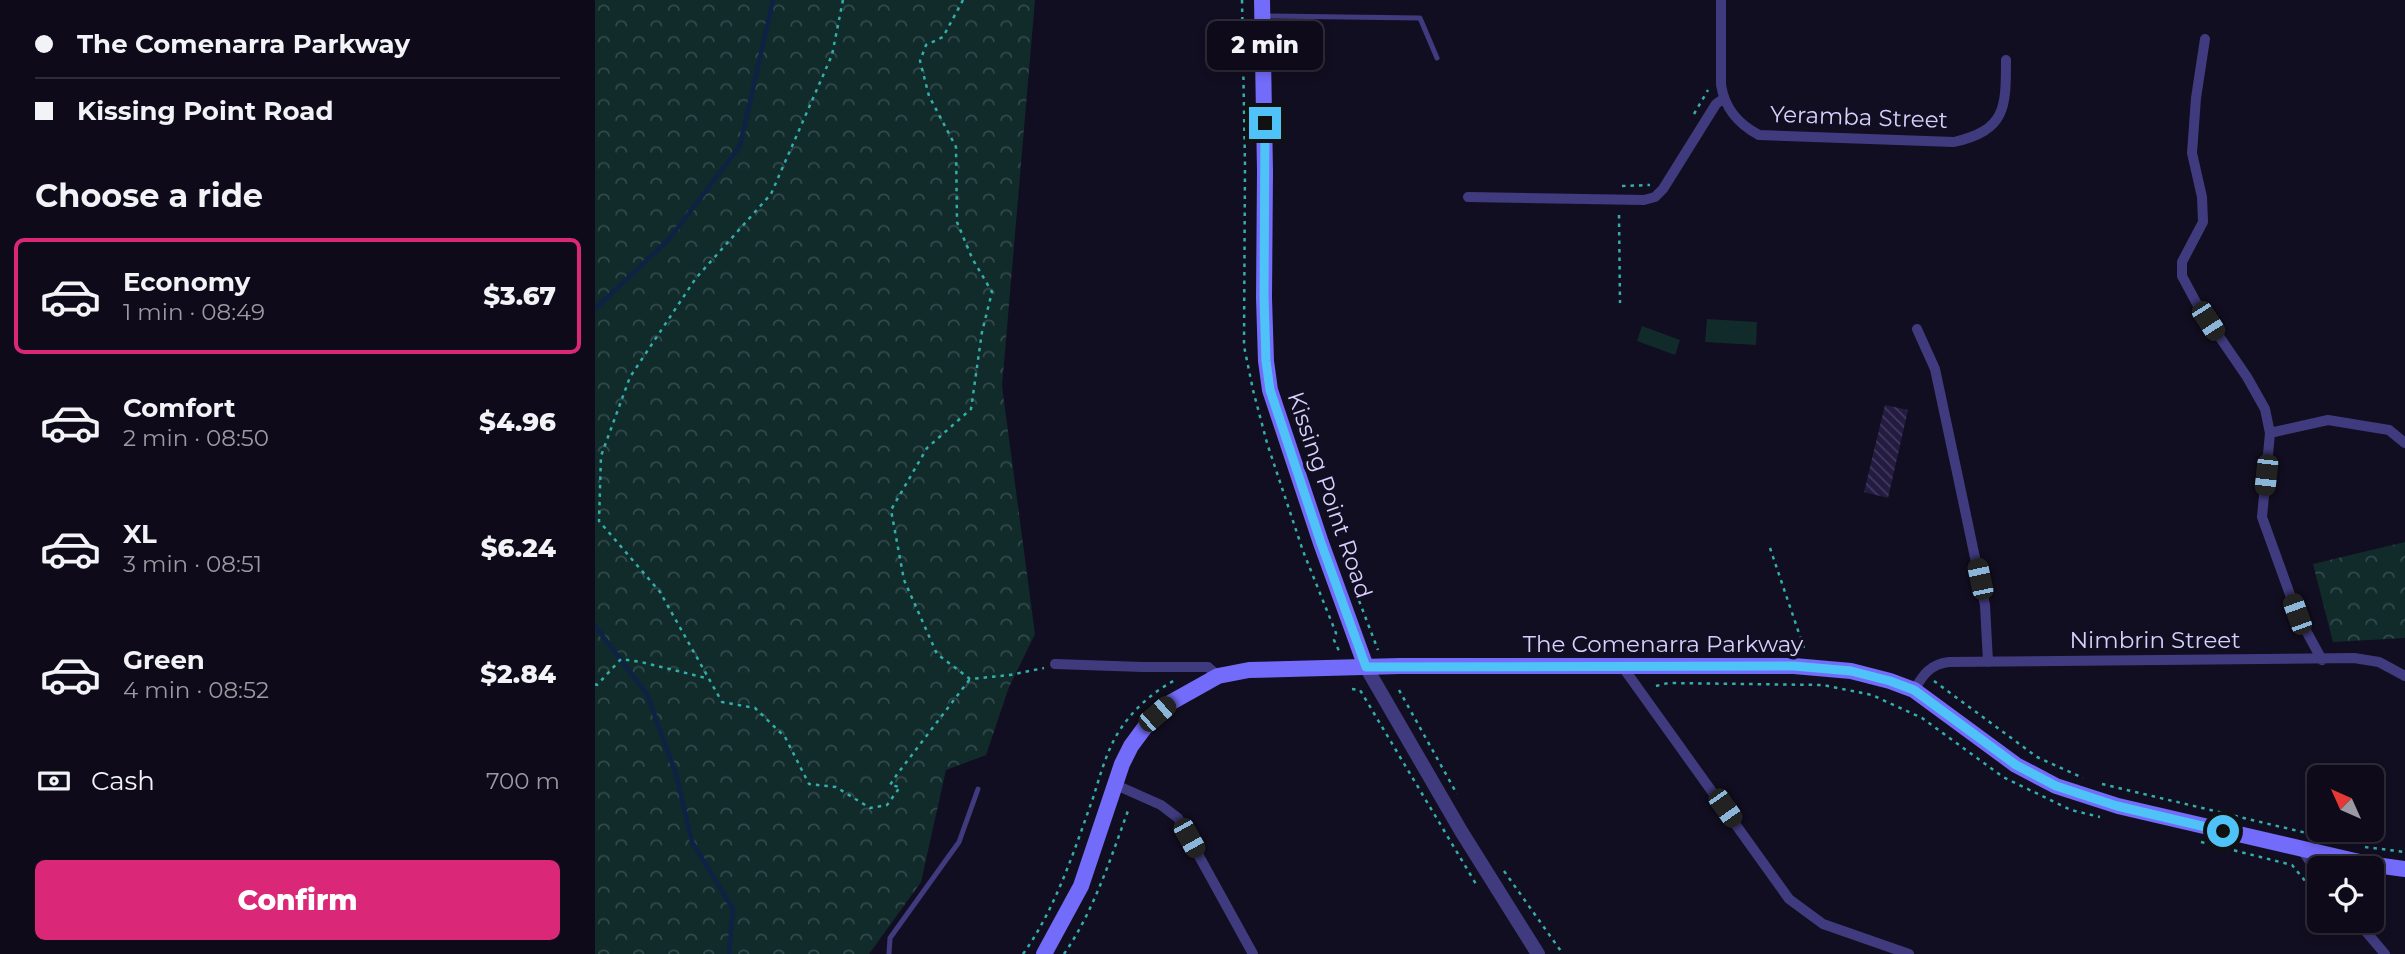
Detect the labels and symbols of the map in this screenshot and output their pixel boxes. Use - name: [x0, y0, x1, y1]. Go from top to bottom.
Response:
- callout: 2 min: [1207, 22, 1323, 71]
- street label: Yeramba Street: [1770, 100, 1948, 134]
- route end: [1249, 107, 1281, 139]
- car: [2188, 298, 2229, 344]
- street label: Kissing Point Road: [1282, 388, 1378, 602]
- car: [2254, 453, 2279, 497]
- car: [1966, 556, 1995, 602]
- car: [2280, 591, 2315, 637]
- street label: Nimbrin Street: [2069, 626, 2241, 654]
- street label: The Comenarra Parkway: [1523, 630, 1804, 658]
- car: [1135, 692, 1180, 736]
- north arrow: [2307, 765, 2383, 842]
- car: [1705, 785, 1746, 831]
- car: [1170, 815, 1209, 861]
- route start: [2207, 815, 2239, 847]

